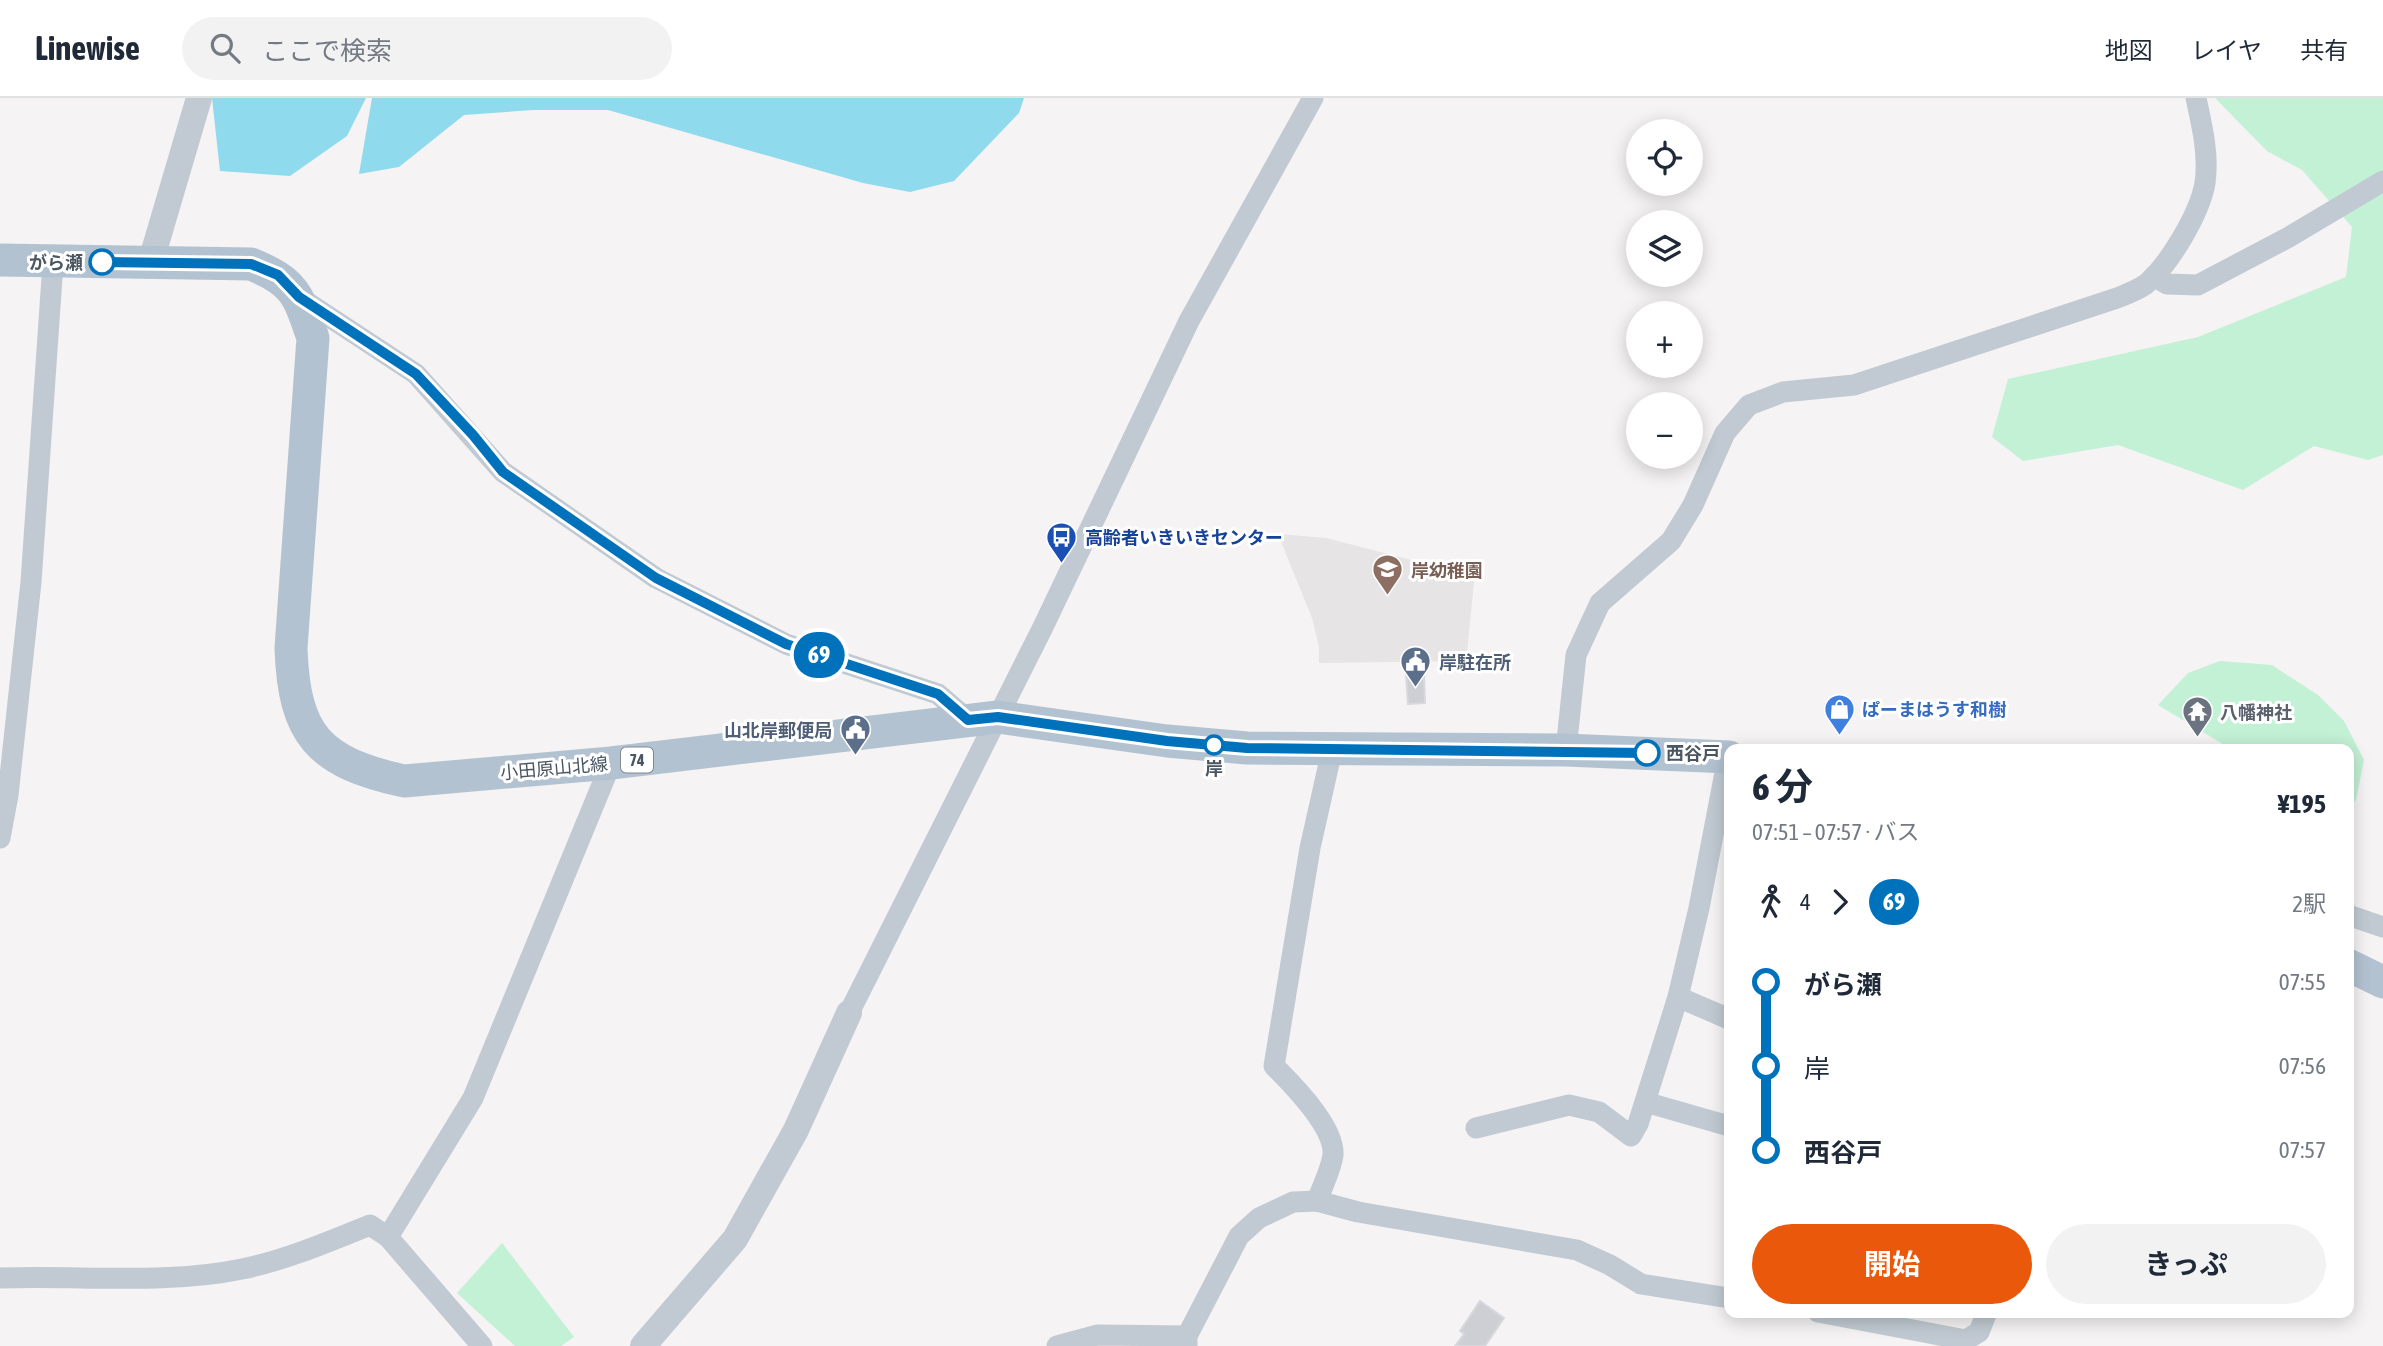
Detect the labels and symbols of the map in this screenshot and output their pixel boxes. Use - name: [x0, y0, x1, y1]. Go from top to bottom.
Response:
- marker: がら瀬: [89, 249, 115, 275]
- place label: がら瀬: [29, 252, 83, 273]
- bus stop icon: 高齢者いきいきセンター: [1045, 520, 1079, 564]
- place label: 高齢者いきいきセンター: [1085, 527, 1283, 548]
- school or university icon: 岸幼稚園: [1371, 553, 1405, 597]
- place label: 岸幼稚園: [1411, 560, 1483, 581]
- line badge: 69: [788, 632, 850, 678]
- public building icon: 岸駐在所: [1399, 645, 1433, 689]
- place label: 岸駐在所: [1439, 652, 1511, 673]
- shop icon: ぱーまはうす和樹: [1822, 692, 1856, 736]
- temple icon: 八幡神社: [2180, 695, 2214, 739]
- place label: ぱーまはうす和樹: [1862, 699, 2006, 720]
- place label: 八幡神社: [2220, 702, 2292, 723]
- public building icon: 山北岸郵便局: [838, 713, 872, 757]
- place label: 山北岸郵便局: [724, 720, 832, 741]
- marker: 岸: [1204, 735, 1224, 755]
- marker: 西谷戸: [1634, 740, 1660, 766]
- place label: 西谷戸: [1666, 743, 1720, 764]
- road number: 74: [621, 748, 653, 772]
- street label: 小田原山北線: [499, 753, 609, 783]
- place label: 岸: [1205, 758, 1223, 779]

